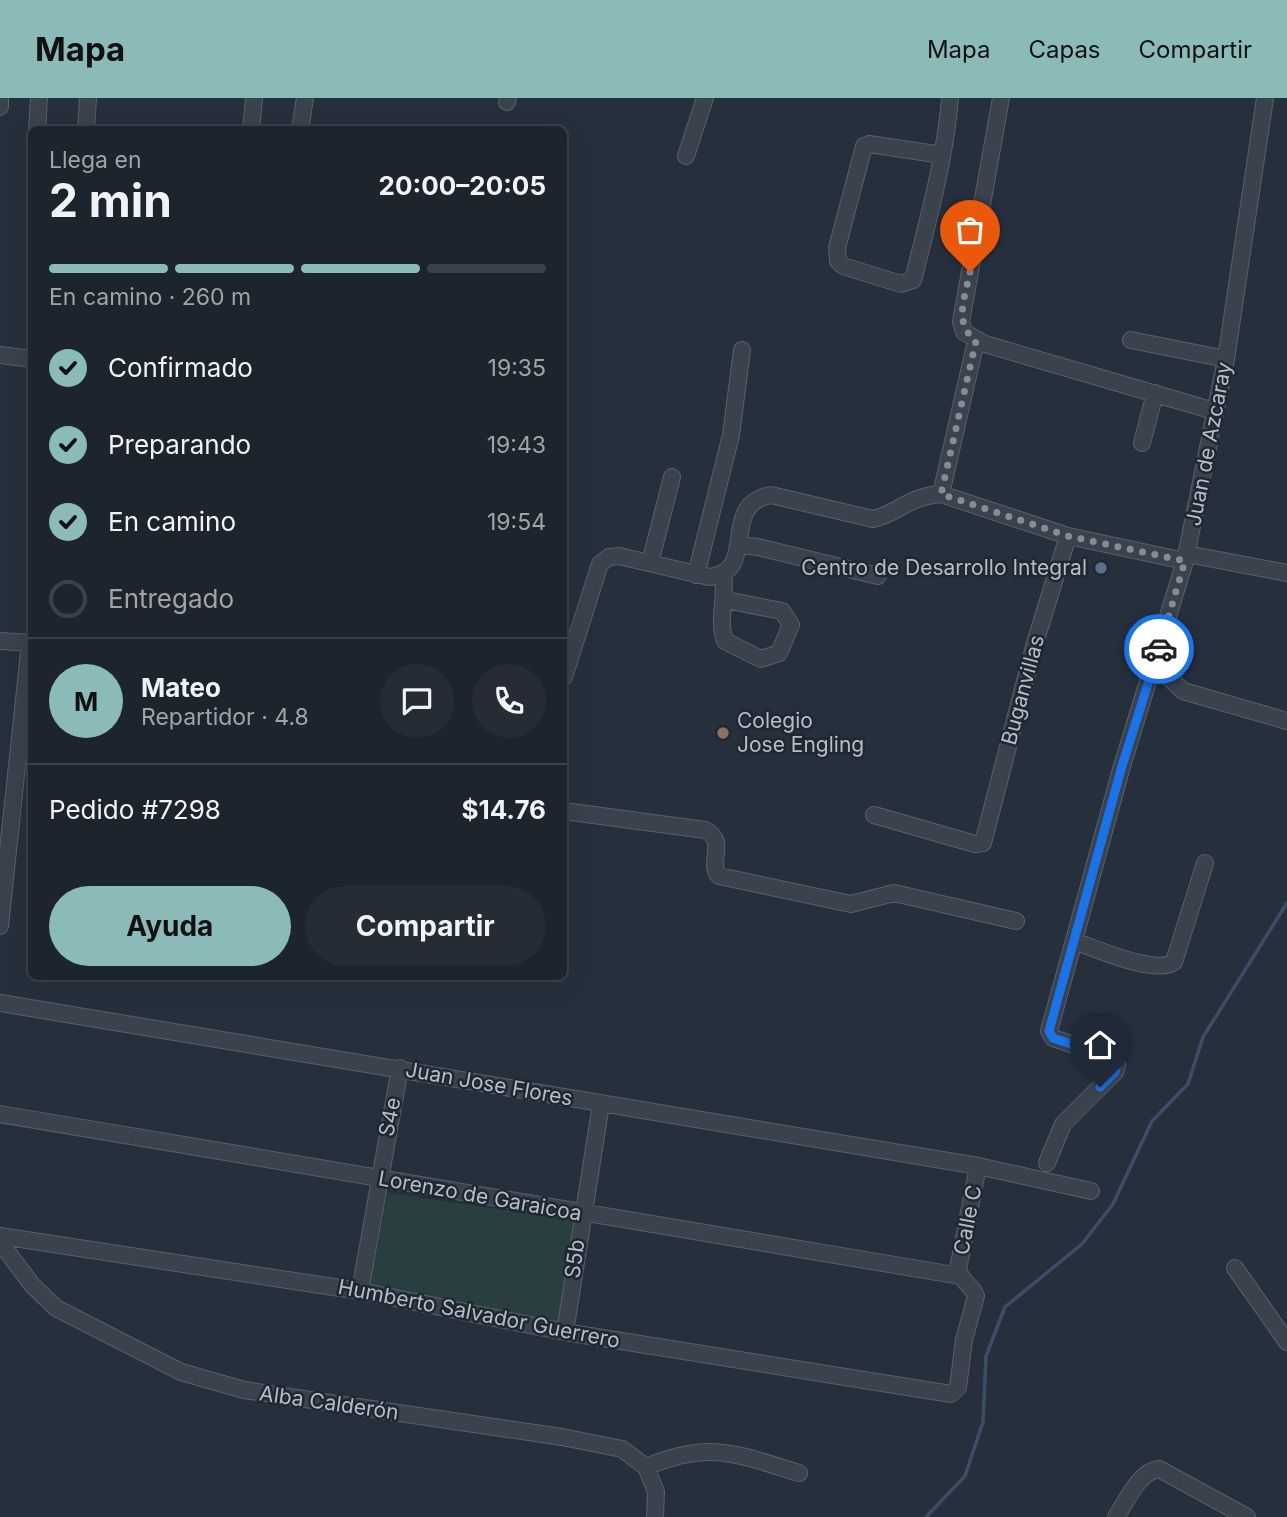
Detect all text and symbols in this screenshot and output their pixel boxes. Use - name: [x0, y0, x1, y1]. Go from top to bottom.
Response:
- text: Mapa: [35, 29, 125, 69]
- text: Mapa: [927, 35, 990, 64]
- text: Capas: [1028, 35, 1101, 64]
- text: Compartir: [1139, 35, 1252, 64]
- text: Llega en: [49, 146, 141, 174]
- text: 20:00–20:05: [379, 170, 546, 201]
- text: 2 min: [49, 172, 172, 228]
- pin: [940, 200, 1000, 272]
- icon: bag: [951, 211, 989, 249]
- text: En camino · 260 m: [49, 283, 251, 311]
- icon: check: [49, 349, 87, 387]
- text: Confirmado: [108, 352, 253, 383]
- text: 19:35: [488, 354, 546, 382]
- street label: Juan de Azcaray: [1180, 360, 1237, 528]
- icon: check: [49, 426, 87, 464]
- text: Preparando: [108, 429, 251, 460]
- text: 19:43: [487, 431, 546, 459]
- icon: check: [49, 503, 87, 541]
- text: En camino: [108, 506, 236, 537]
- text: 19:54: [487, 508, 546, 536]
- place label: Centro de Desarrollo Integral: [801, 555, 1087, 580]
- marker: Centro de Desarrollo Integral: [1093, 560, 1109, 576]
- text: Entregado: [108, 583, 234, 614]
- courier: [1124, 614, 1194, 684]
- icon: car: [1140, 630, 1178, 668]
- street label: Buganvillas: [996, 632, 1049, 748]
- button: chat: [380, 664, 454, 738]
- button: phone: [472, 664, 546, 738]
- text: Mateo: [141, 672, 221, 703]
- text: M: [74, 686, 98, 717]
- text: Repartidor · 4.8: [141, 703, 309, 731]
- place label: Colegio Jose Engling: [737, 708, 864, 757]
- marker: Colegio Jose Engling: [715, 725, 731, 741]
- text: Pedido #7298: [49, 794, 221, 825]
- text: $14.76: [461, 794, 546, 825]
- button: Ayuda: [49, 886, 291, 966]
- button: Compartir: [305, 886, 546, 966]
- pin: [1070, 1015, 1130, 1087]
- icon: home: [1081, 1026, 1119, 1064]
- street label: Juan Jose Flores: [404, 1056, 575, 1111]
- street label: S4e: [373, 1095, 406, 1139]
- street label: Lorenzo de Garaicoa: [376, 1165, 584, 1226]
- street label: Calle C: [948, 1183, 987, 1257]
- street label: S5b: [559, 1238, 590, 1280]
- street label: Humberto Salvador Guerrero: [336, 1274, 622, 1353]
- street label: Alba Calderón: [258, 1380, 400, 1425]

